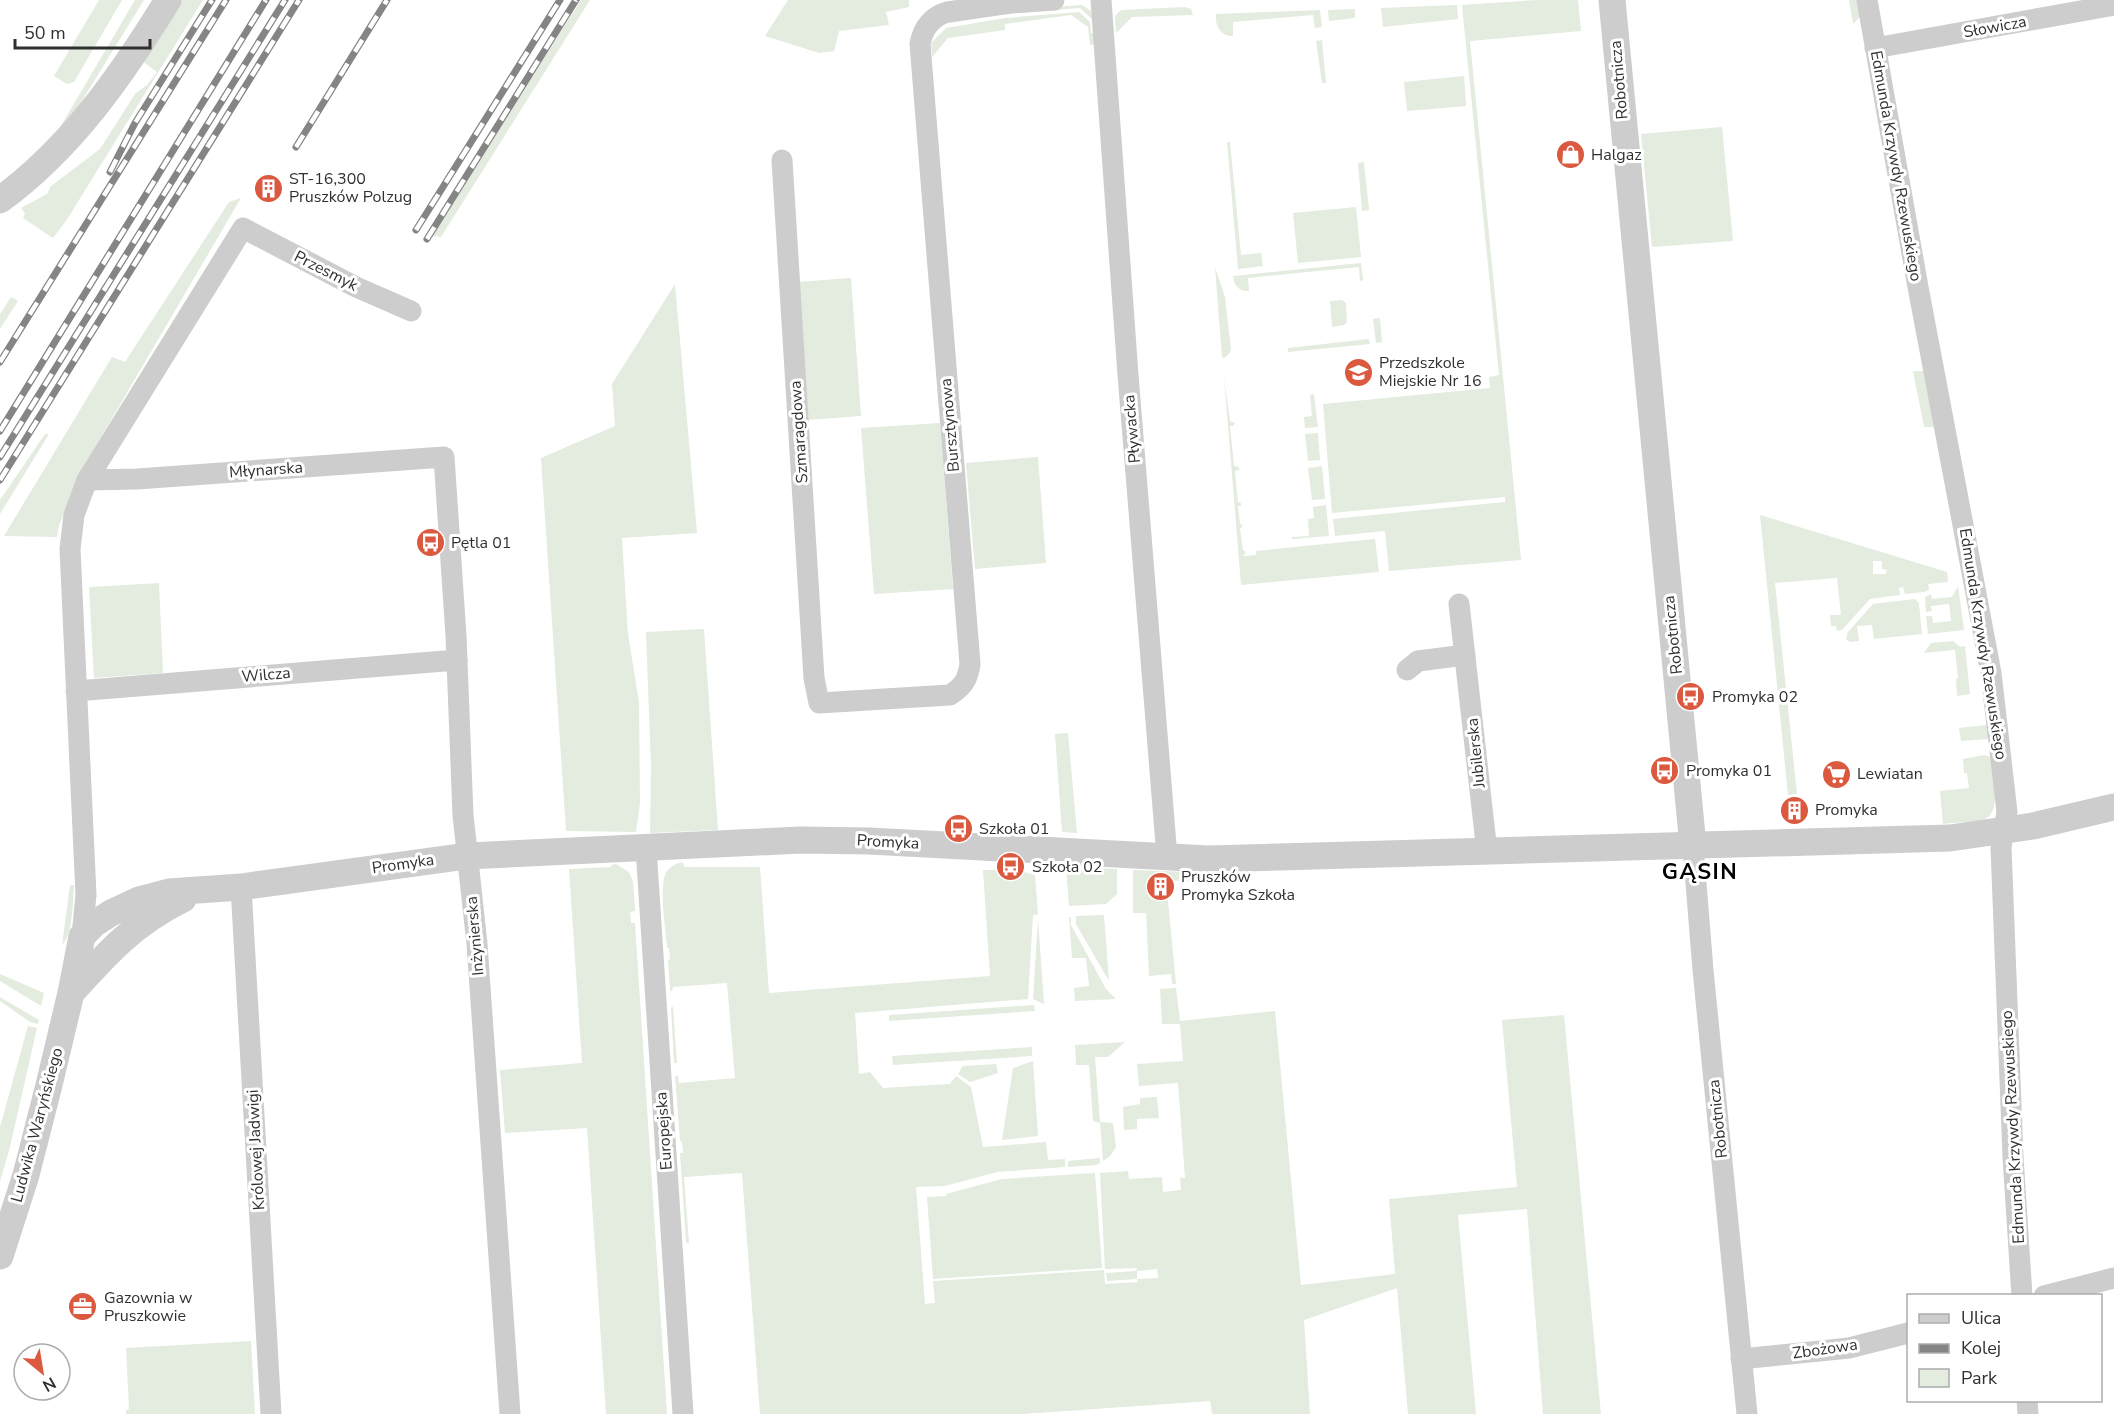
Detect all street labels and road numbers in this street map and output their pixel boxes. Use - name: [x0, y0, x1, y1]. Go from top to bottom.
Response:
- street label: Słowicza: [1962, 11, 2028, 43]
- street label: Robotnicza: [1605, 40, 1633, 120]
- street label: Edmunda Krzywdy Rzewuskiego: [1865, 49, 1927, 283]
- street label: Przesmyk: [290, 246, 363, 297]
- street label: Bursztynowa: [935, 377, 965, 473]
- street label: Szmaragdowa: [784, 380, 814, 484]
- street label: Pływacka: [1118, 394, 1146, 464]
- street label: Młynarska: [228, 456, 304, 484]
- street label: Edmunda Krzywdy Rzewuskiego: [1954, 527, 2012, 761]
- street label: Robotnicza: [1658, 594, 1688, 676]
- street label: Wilcza: [241, 662, 291, 688]
- street label: Jubilerska: [1461, 717, 1491, 790]
- street label: Promyka: [856, 829, 920, 855]
- street label: Promyka: [370, 849, 436, 879]
- street label: Inżynierska: [461, 895, 489, 977]
- street label: Edmunda Krzywdy Rzewuskiego: [1996, 1010, 2030, 1244]
- street label: Ludwika Waryńskiego: [6, 1045, 68, 1205]
- street label: Robotnicza: [1703, 1078, 1733, 1160]
- street label: Królowej Jadwigi: [242, 1089, 270, 1211]
- street label: Europejska: [650, 1091, 678, 1171]
- street label: Zbożowa: [1791, 1334, 1859, 1364]

